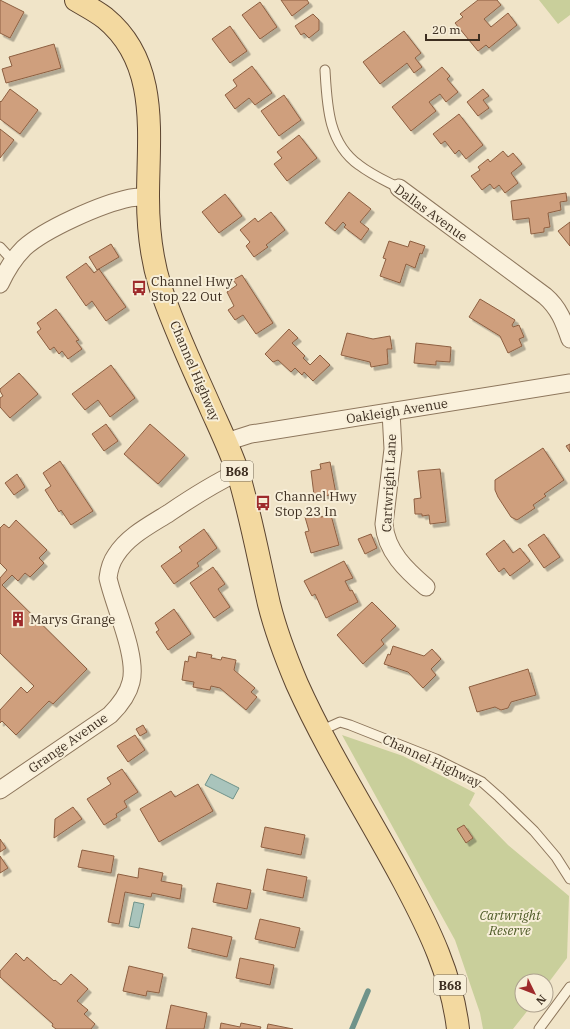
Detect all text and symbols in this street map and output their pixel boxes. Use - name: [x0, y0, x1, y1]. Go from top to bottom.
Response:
- scale bar: [426, 16, 479, 42]
- text: 20 m: [432, 22, 461, 37]
- street label: Dallas Avenue: [391, 181, 471, 245]
- place label: Channel Hwy Stop 22 Out: [151, 273, 233, 305]
- bus stop icon: Channel Hwy Stop 22 Out: [130, 279, 148, 297]
- street label: Channel Highway: [166, 318, 224, 424]
- street label: Oakleigh Avenue: [345, 395, 449, 427]
- street label: Cartwright Lane: [378, 433, 400, 533]
- road number: B68: [221, 461, 253, 481]
- place label: Channel Hwy Stop 23 In: [275, 488, 357, 520]
- bus stop icon: Channel Hwy Stop 23 In: [254, 494, 272, 512]
- building icon: Marys Grange: [9, 610, 27, 628]
- place label: Marys Grange: [30, 611, 115, 628]
- street label: Grange Avenue: [25, 709, 111, 777]
- street label: Channel Highway: [380, 731, 484, 791]
- park label: Cartwright Reserve: [479, 907, 541, 939]
- north arrow: [514, 973, 554, 1013]
- road number: B68: [434, 975, 466, 995]
- text: N: [533, 992, 549, 1008]

